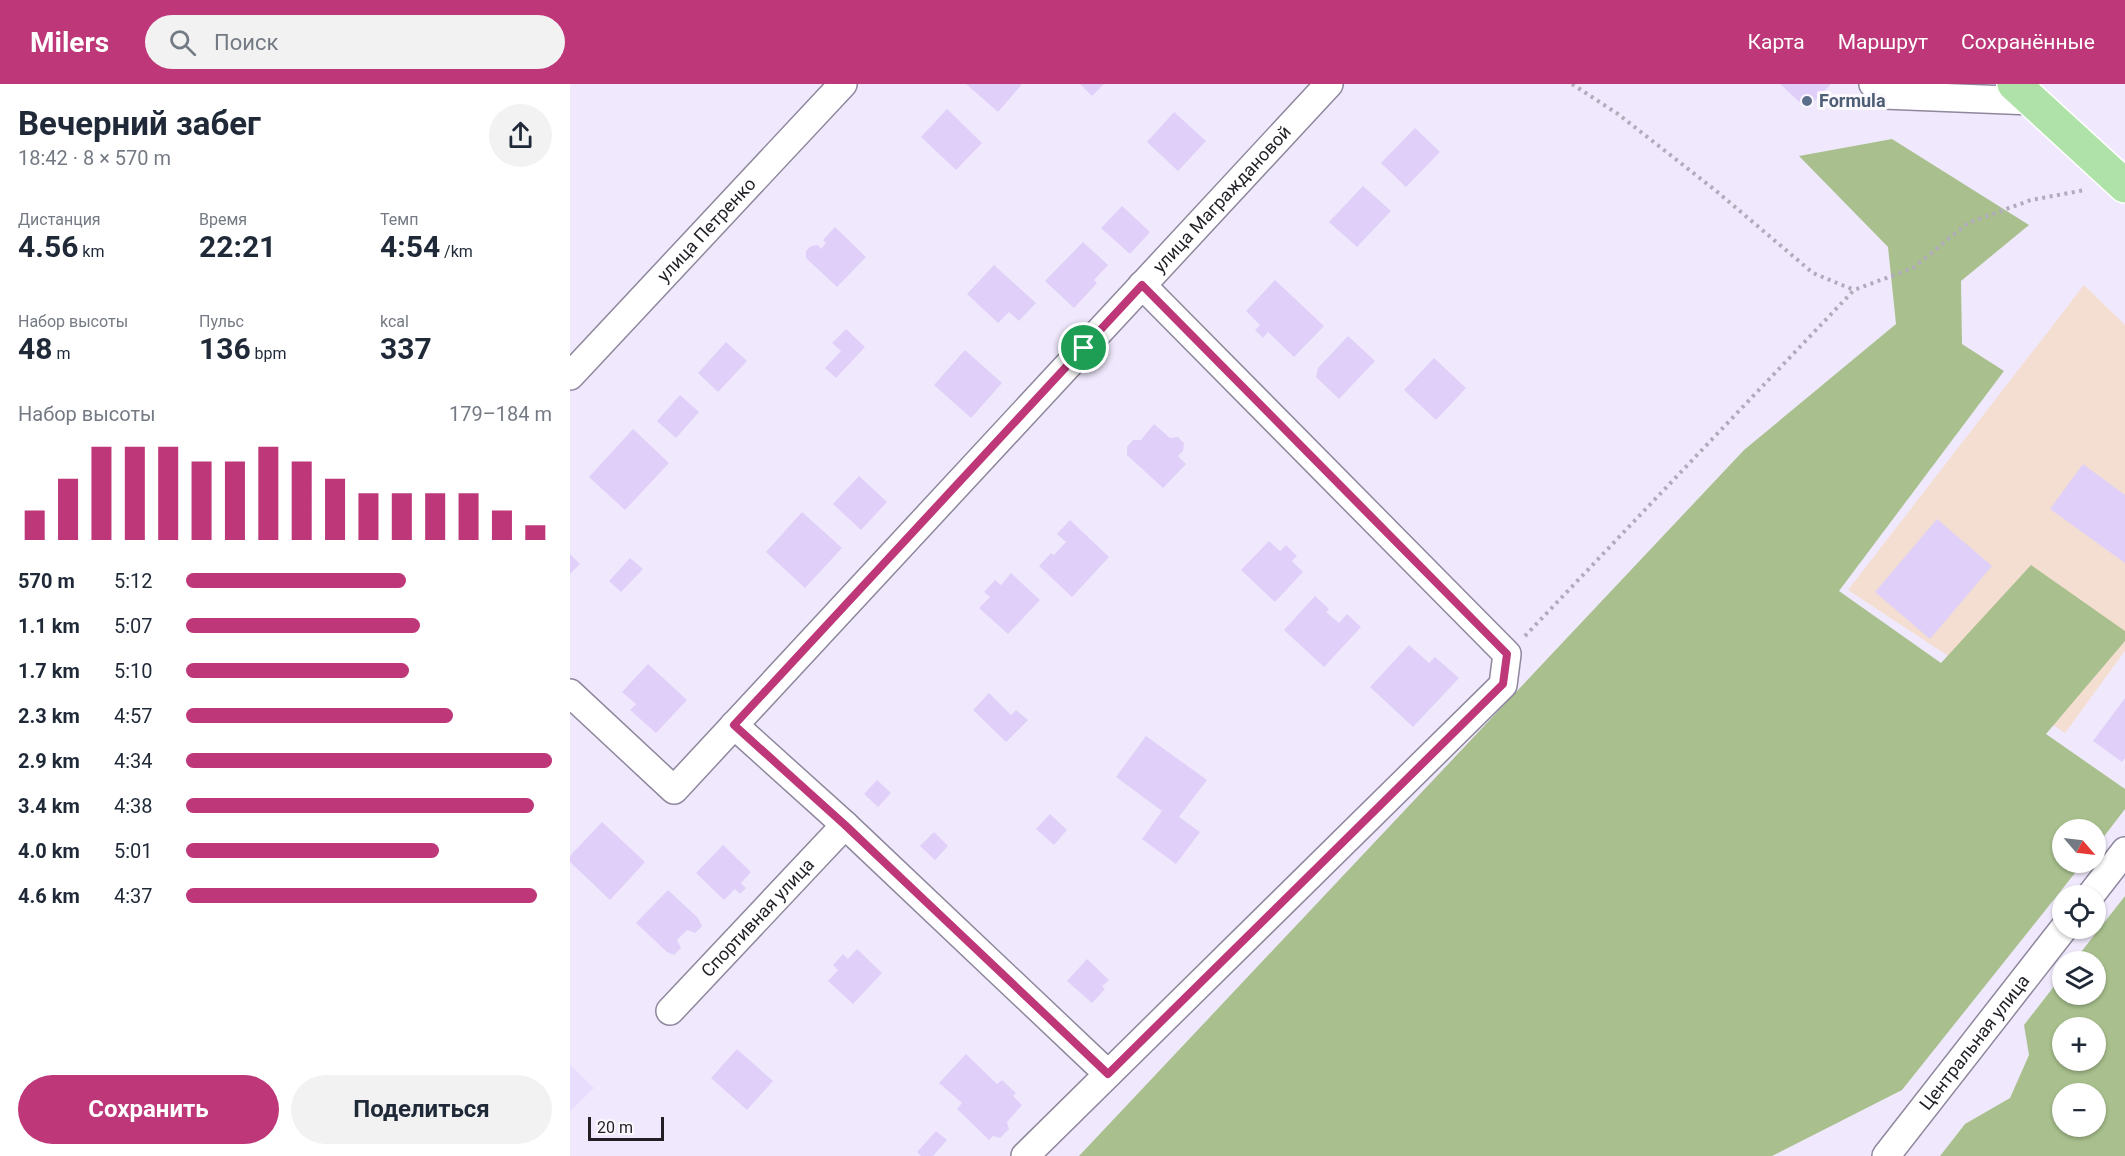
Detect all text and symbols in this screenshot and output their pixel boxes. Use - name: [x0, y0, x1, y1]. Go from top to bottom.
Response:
- search box: [145, 15, 565, 69]
- text: Milers: [30, 26, 109, 59]
- icon: search: [166, 26, 199, 59]
- text: Поиск: [214, 30, 278, 55]
- text: Карта: [1748, 30, 1805, 54]
- text: Маршрут: [1838, 30, 1928, 54]
- text: Сохранённые: [1961, 30, 2095, 54]
- place label: Formula: [1819, 90, 1886, 111]
- marker: Formula: [1800, 94, 1814, 108]
- text: Вечерний забег: [18, 104, 261, 143]
- button: share: [489, 104, 552, 167]
- street label: улица Маграждановой: [1148, 121, 1295, 277]
- text: 18:42 · 8 × 570 m: [18, 146, 171, 170]
- street label: улица Петренко: [653, 173, 760, 286]
- text: Дистанция: [18, 210, 101, 229]
- text: Время: [199, 210, 247, 229]
- text: Темп: [380, 210, 418, 229]
- text: 4.56: [18, 229, 78, 264]
- text: 22:21: [199, 229, 276, 264]
- text: 4:54: [380, 229, 440, 264]
- text: km: [78, 242, 104, 261]
- text: /km: [440, 242, 473, 261]
- text: Набор высоты: [18, 312, 128, 331]
- text: Пульс: [199, 312, 244, 331]
- text: kcal: [380, 312, 409, 331]
- pin: [1058, 322, 1109, 373]
- text: 48: [18, 331, 52, 366]
- text: 136: [199, 331, 251, 366]
- text: 337: [380, 331, 432, 366]
- icon: arrive: [1067, 331, 1100, 364]
- text: m: [52, 344, 70, 363]
- text: bpm: [251, 344, 287, 363]
- text: Набор высоты: [18, 402, 156, 426]
- text: 179–184 m: [449, 402, 552, 426]
- text: 570 m: [18, 569, 75, 593]
- text: 5:12: [114, 569, 153, 593]
- text: 1.1 km: [18, 614, 80, 638]
- text: 5:07: [114, 614, 153, 638]
- text: 1.7 km: [18, 659, 80, 683]
- text: 5:10: [114, 659, 153, 683]
- text: 2.3 km: [18, 704, 80, 728]
- text: 4:57: [114, 704, 153, 728]
- text: 2.9 km: [18, 749, 80, 773]
- text: 4:34: [114, 749, 153, 773]
- text: 3.4 km: [18, 794, 80, 818]
- text: 4:38: [114, 794, 153, 818]
- north arrow: [2052, 819, 2106, 873]
- map controls: [2052, 819, 2106, 1137]
- text: 4.0 km: [18, 839, 80, 863]
- text: 5:01: [114, 839, 153, 863]
- street label: Спортивная улица: [697, 854, 818, 981]
- text: 4.6 km: [18, 884, 80, 908]
- text: 4:37: [114, 884, 153, 908]
- button: locate: [2052, 885, 2106, 939]
- button: layers: [2052, 951, 2106, 1005]
- street label: Центральная улица: [1915, 970, 2034, 1114]
- button: +: [2052, 1017, 2106, 1071]
- button: Сохранить: [18, 1075, 279, 1144]
- button: Поделиться: [291, 1075, 552, 1144]
- button: −: [2052, 1083, 2106, 1137]
- scale bar: [588, 1114, 664, 1142]
- text: 20 m: [597, 1118, 633, 1137]

